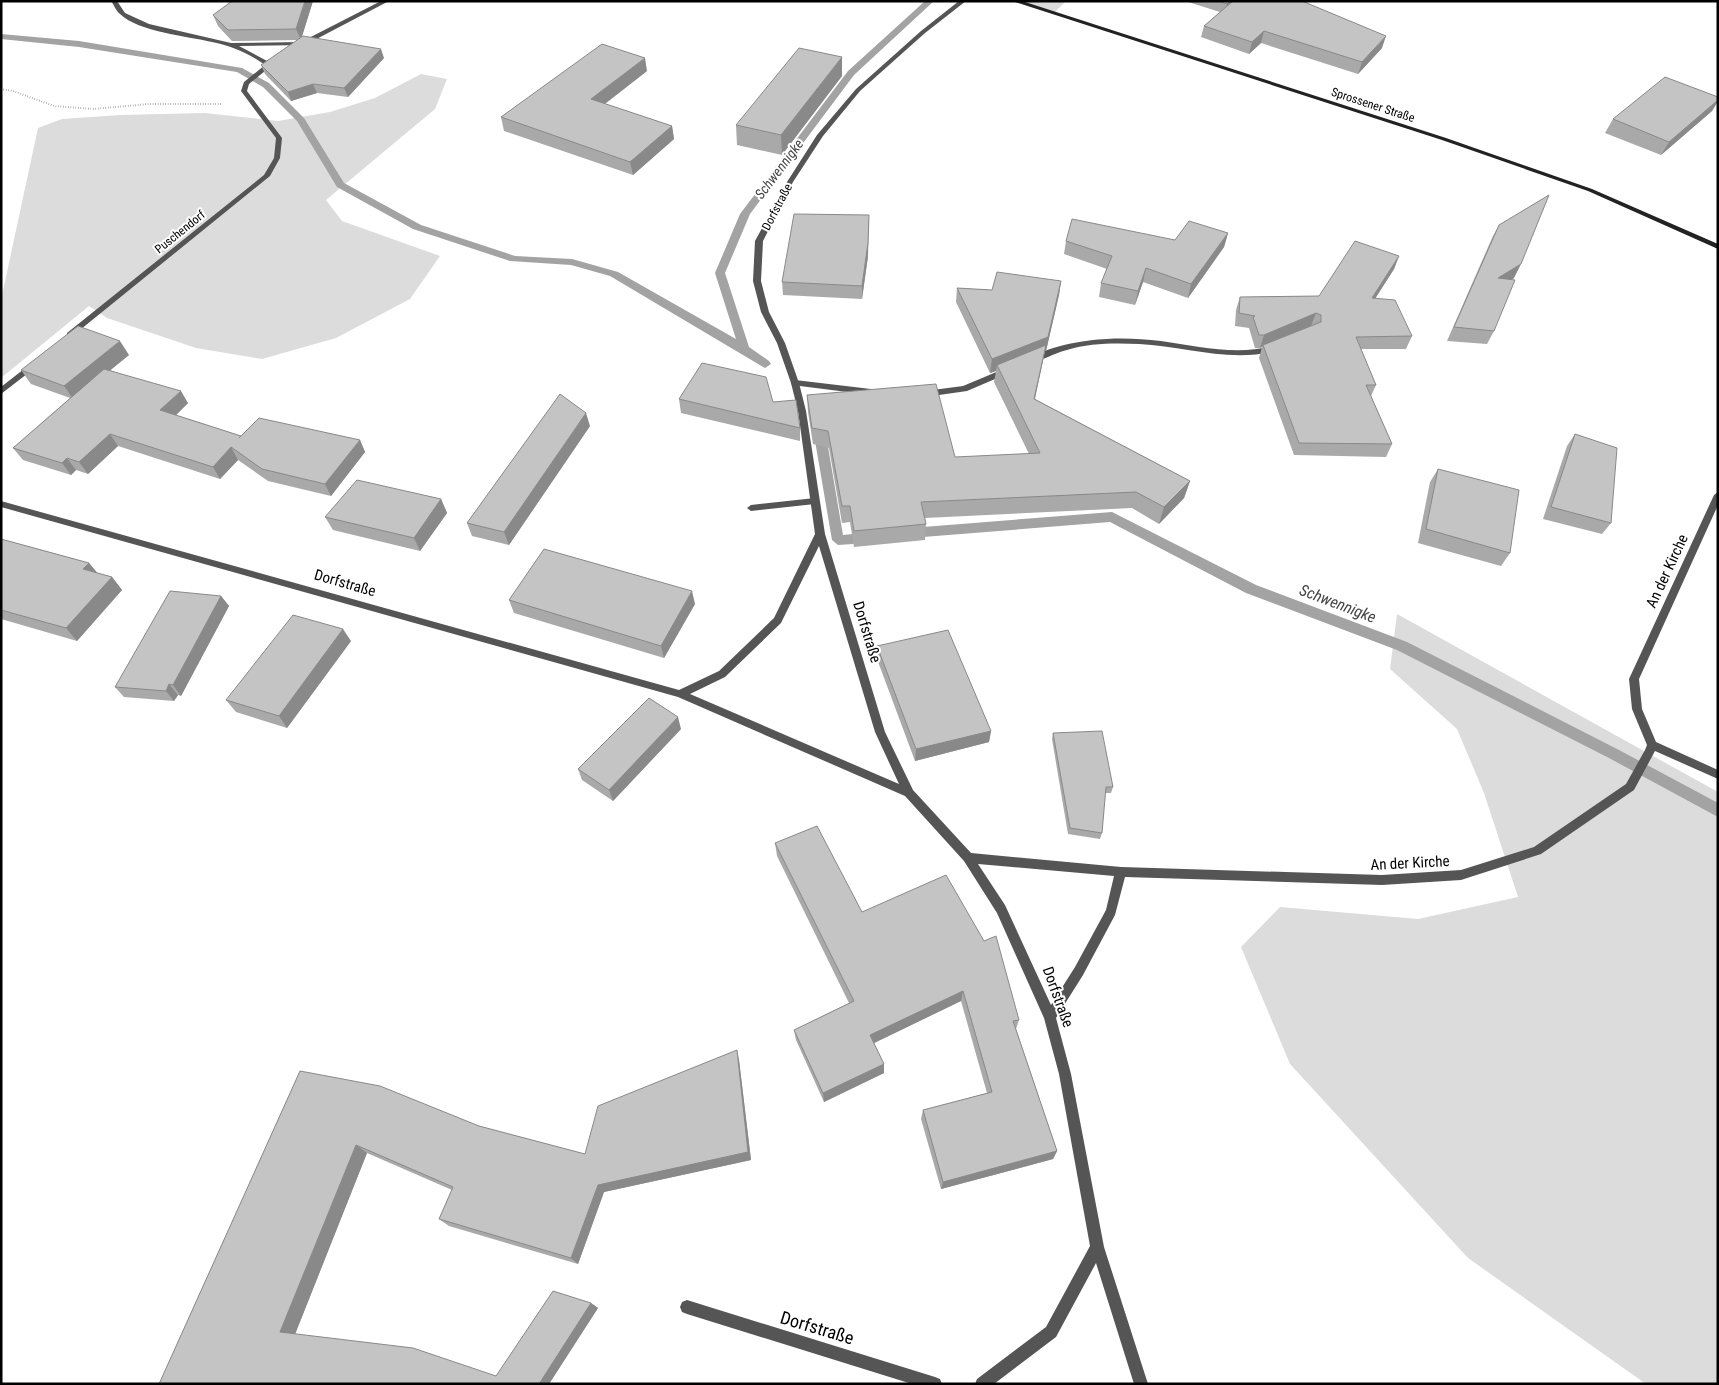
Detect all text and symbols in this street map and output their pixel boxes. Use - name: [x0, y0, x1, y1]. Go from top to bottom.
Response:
- street label: Sprossener Straße: [1329, 85, 1417, 125]
- water label: Schwennigke: [751, 136, 807, 202]
- street label: Dorfstraße: [759, 181, 795, 233]
- street label: Puschendorf: [152, 207, 208, 256]
- street label: An der Kirche: [1642, 531, 1692, 611]
- street label: Dorfstraße: [312, 566, 378, 600]
- water label: Schwennigke: [1297, 580, 1379, 627]
- street label: Dorfstraße: [849, 599, 885, 665]
- street label: An der Kirche: [1370, 852, 1450, 874]
- street label: Dorfstraße: [1039, 964, 1077, 1030]
- street label: Dorfstraße: [778, 1306, 856, 1349]

